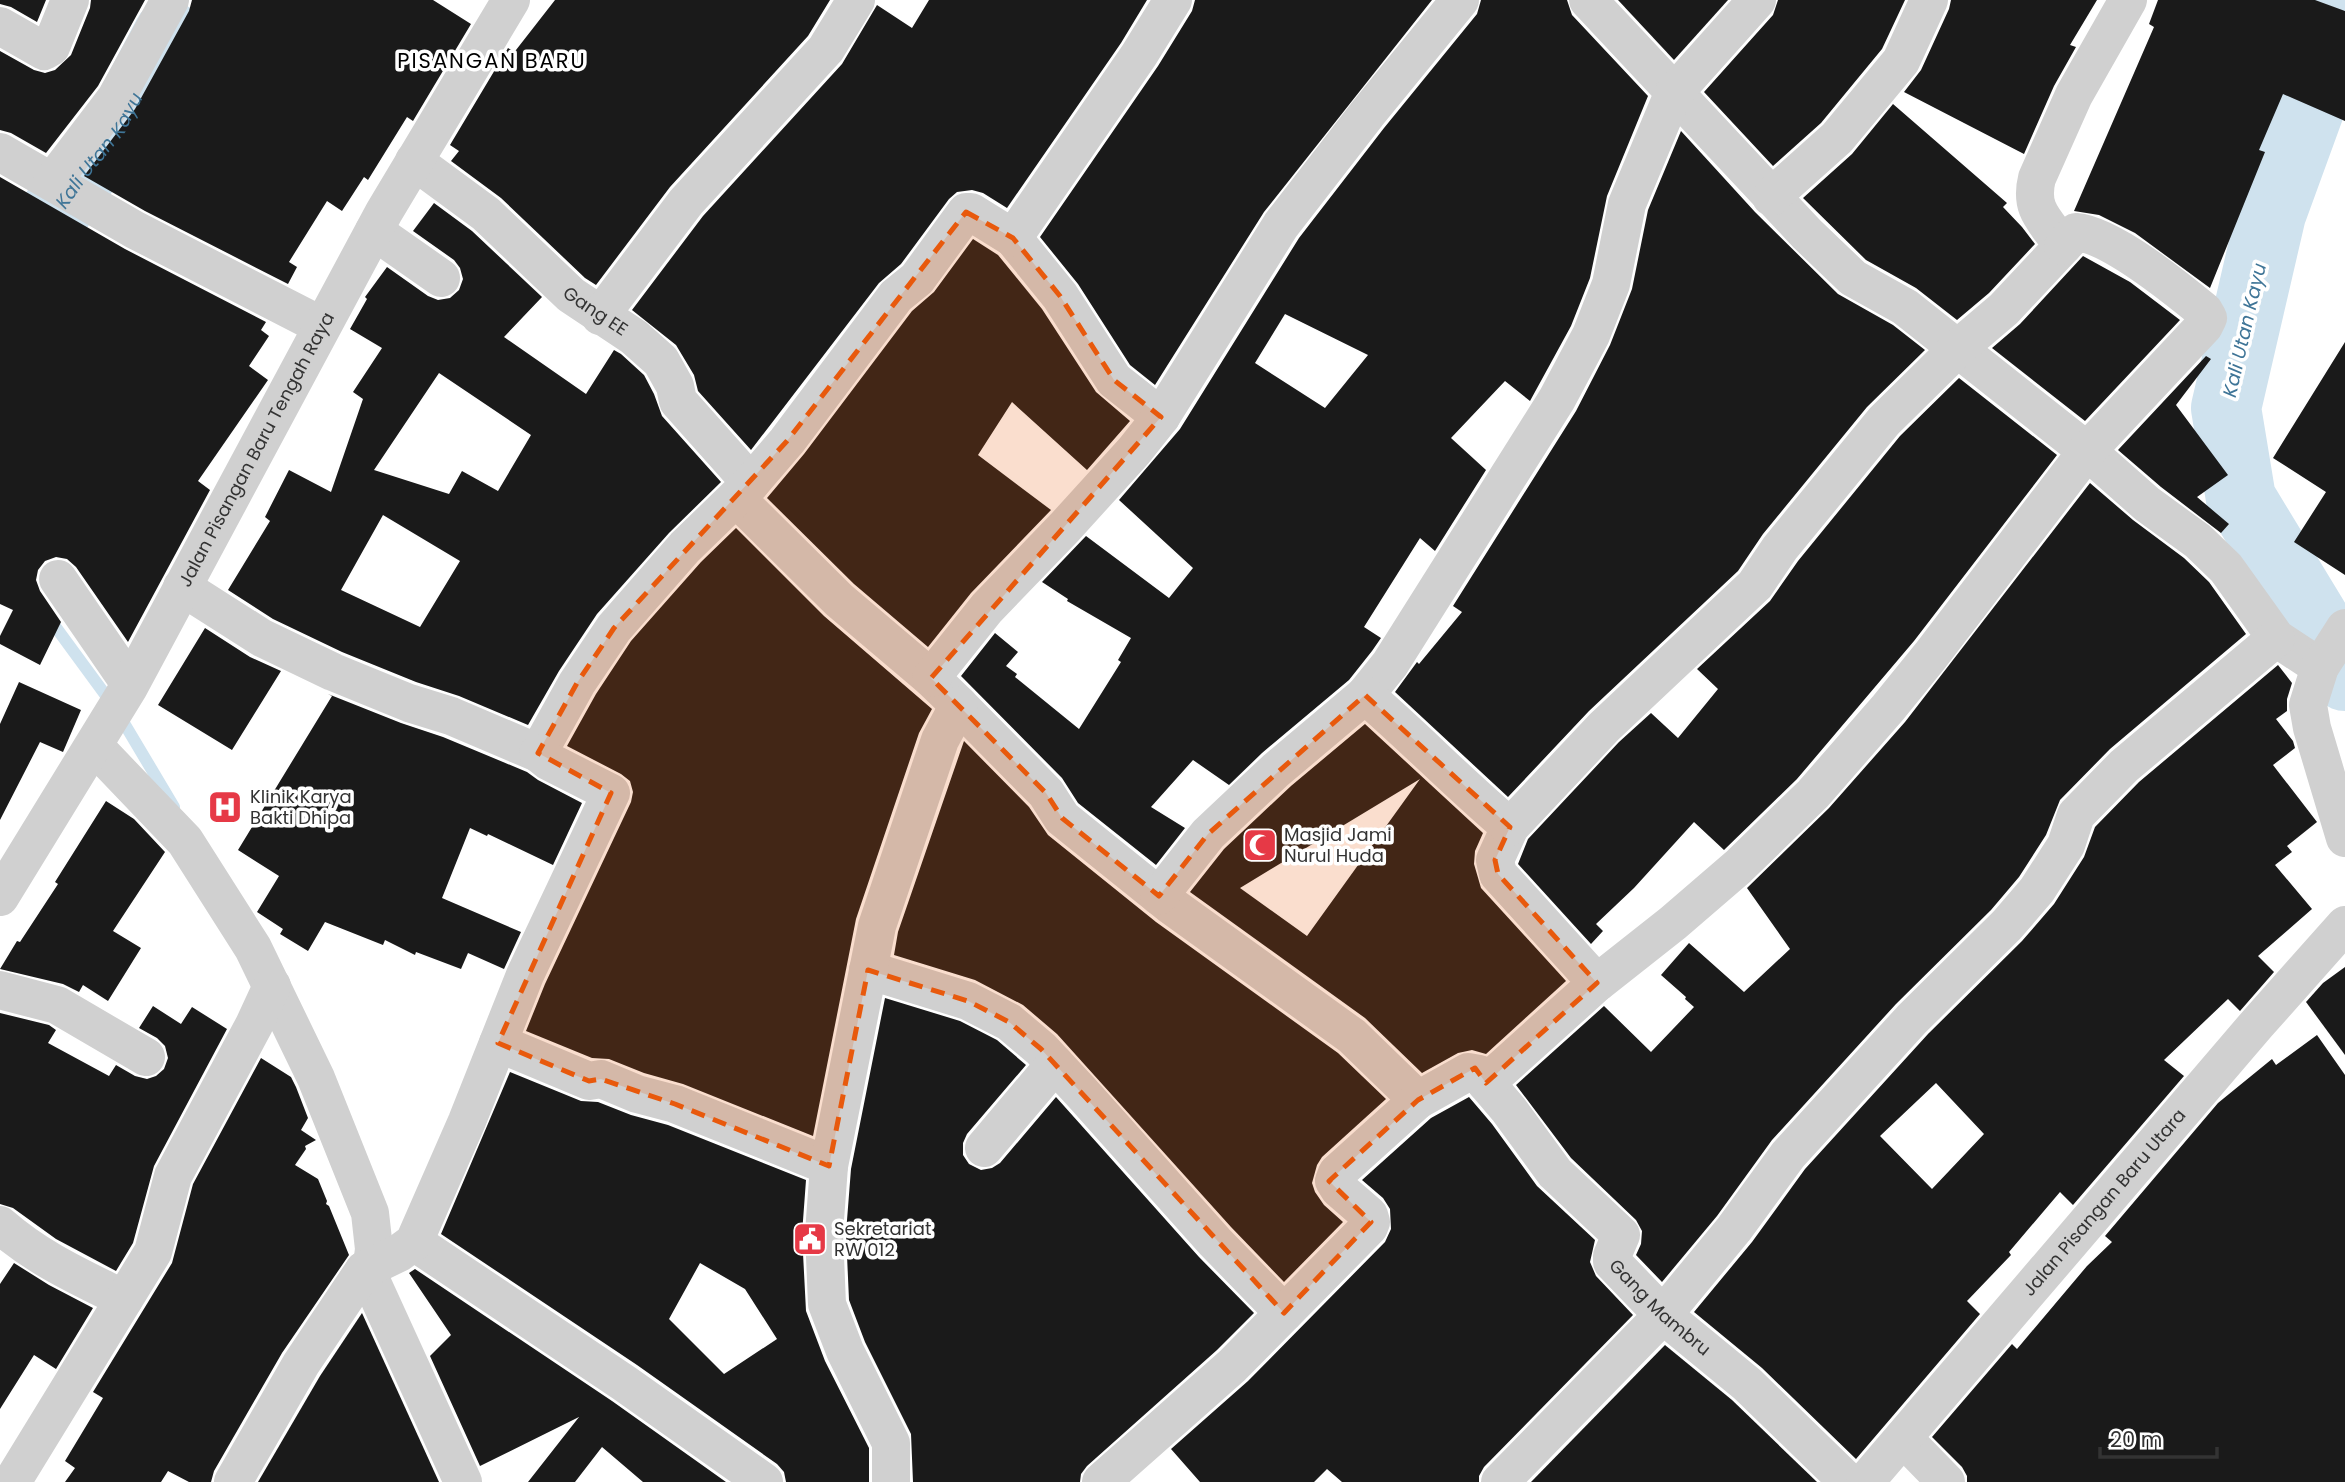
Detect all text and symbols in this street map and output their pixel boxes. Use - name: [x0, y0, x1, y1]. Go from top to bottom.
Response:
- district label: PISANGAN BARU: [397, 46, 587, 75]
- water label: Kali Utan Kayu: [49, 88, 149, 214]
- water label: Kali Utan Kayu: [2216, 260, 2273, 400]
- street label: Gang EE: [557, 280, 633, 341]
- street label: Jalan Pisangan Baru Tengah Raya: [172, 308, 340, 591]
- place label: Klinik Karya Bakti Dhipa: [250, 784, 352, 830]
- hospital icon: Klinik Karya Bakti Dhipa: [206, 788, 244, 826]
- place label: Masjid Jami Nurul Huda: [1284, 822, 1392, 868]
- mosque icon: Masjid Jami Nurul Huda: [1241, 826, 1279, 864]
- street label: Jalan Pisangan Baru Utara: [2017, 1103, 2191, 1301]
- place label: Sekretariat RW 012: [834, 1216, 931, 1262]
- public building icon: Sekretariat RW 012: [791, 1220, 829, 1258]
- street label: Gang Mambru: [1604, 1253, 1716, 1361]
- scale bar: [2100, 1416, 2217, 1460]
- text: 20 m: [2110, 1425, 2163, 1454]

